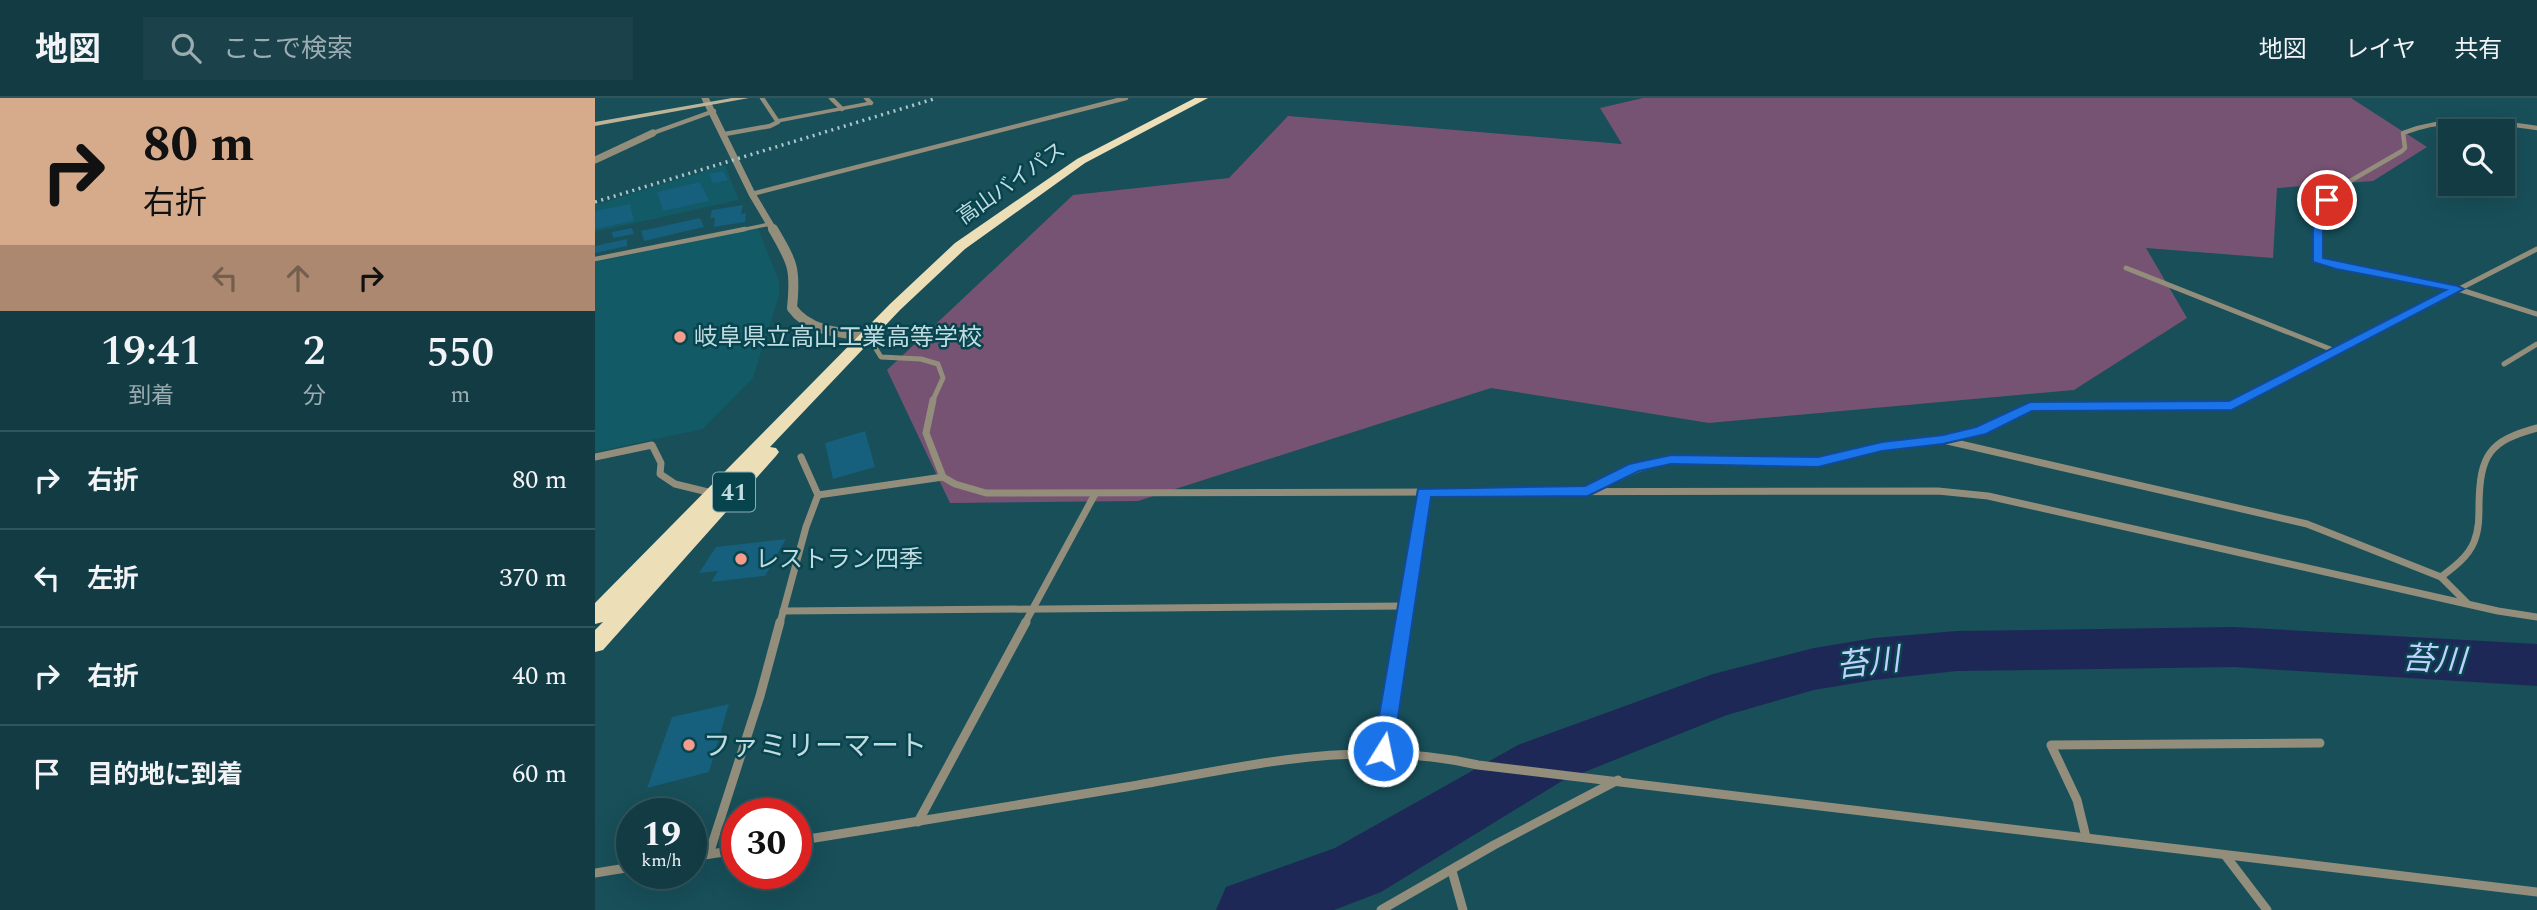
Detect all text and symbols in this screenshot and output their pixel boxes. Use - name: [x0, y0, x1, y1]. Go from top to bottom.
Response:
- search box: [143, 17, 633, 80]
- text: 地図: [35, 25, 101, 75]
- icon: search: [167, 29, 205, 67]
- text: ここで検索: [223, 29, 353, 69]
- text: 地図: [2259, 32, 2307, 68]
- text: レイヤ: [2345, 32, 2416, 68]
- text: 共有: [2454, 32, 2502, 68]
- text: 80 m: [143, 108, 254, 183]
- map controls: [2438, 119, 2515, 196]
- button: search: [2438, 119, 2515, 196]
- icon: right: [28, 126, 119, 217]
- street label: 高山バイパス: [951, 135, 1072, 233]
- pin: [2297, 170, 2357, 230]
- text: 右折: [143, 179, 207, 228]
- icon: arrive: [2308, 181, 2346, 219]
- icon: left: [206, 259, 244, 297]
- icon: ahead: [279, 259, 317, 297]
- icon: right: [352, 259, 390, 297]
- text: 19:41: [101, 320, 202, 383]
- text: 2: [303, 320, 325, 383]
- place label: 岐阜県立高山工業高等学校: [694, 320, 982, 356]
- text: 550: [427, 322, 494, 385]
- marker: 岐阜県立高山工業高等学校: [672, 329, 688, 345]
- text: m: [450, 378, 470, 413]
- text: 到着: [128, 379, 174, 414]
- text: 分: [303, 379, 326, 414]
- text: 80 m: [512, 460, 567, 500]
- icon: right: [28, 461, 66, 499]
- text: 右折: [87, 461, 139, 501]
- road number: 41: [713, 472, 755, 512]
- place label: レストラン四季: [755, 542, 923, 578]
- marker: レストラン四季: [733, 551, 749, 567]
- text: 370 m: [499, 558, 567, 598]
- icon: left: [28, 559, 66, 597]
- text: 左折: [87, 559, 139, 599]
- water label: 苔川: [2401, 634, 2470, 687]
- water label: 苔川: [1833, 635, 1906, 692]
- text: 40 m: [512, 656, 567, 696]
- icon: right: [28, 657, 66, 695]
- text: 右折: [87, 657, 139, 697]
- position arrow: [1346, 714, 1420, 788]
- place label: ファミリーマート: [703, 725, 927, 768]
- marker: ファミリーマート: [681, 737, 697, 753]
- text: 60 m: [512, 754, 567, 794]
- icon: arrive: [28, 755, 66, 793]
- text: 目的地に到着: [87, 755, 243, 795]
- speed limit sign: 30: [721, 798, 812, 889]
- text: 19: [642, 808, 681, 861]
- text: km/h: [641, 847, 682, 874]

